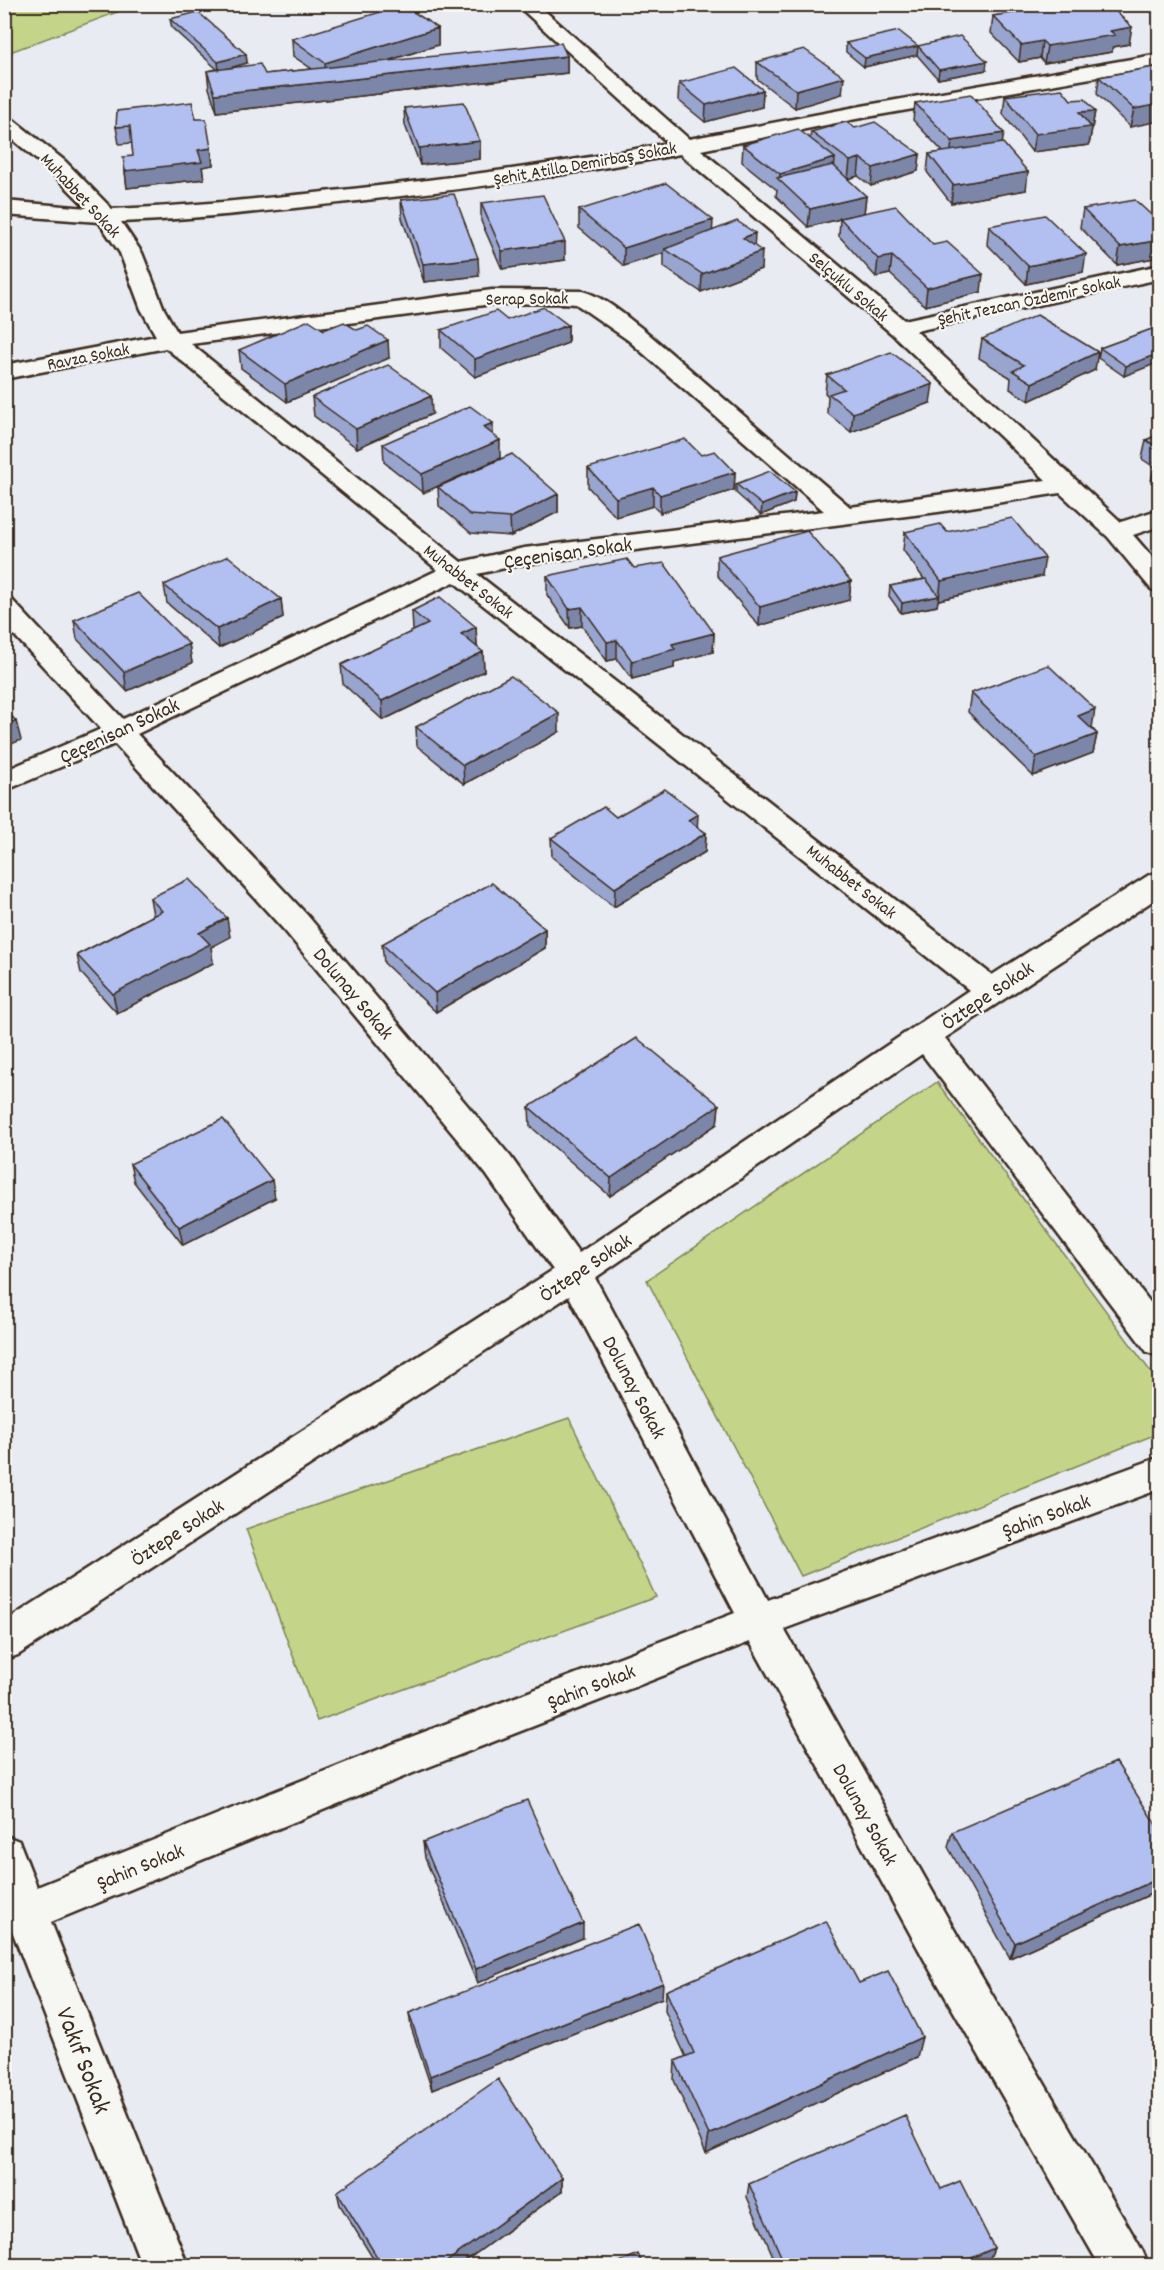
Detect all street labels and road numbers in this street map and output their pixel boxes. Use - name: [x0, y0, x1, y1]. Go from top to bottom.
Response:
- street label: Şehit Atilla Demirbaş Sokak: [492, 137, 679, 194]
- street label: Muhabbet Sokak: [33, 149, 125, 245]
- street label: Selçuklu Sokak: [802, 247, 893, 329]
- street label: Şehit Tezcan Özdemir Sokak: [936, 271, 1123, 334]
- street label: Serap Sokak: [486, 287, 569, 314]
- street label: Ravza Sokak: [45, 338, 132, 379]
- street label: Çeçenisan Sokak: [502, 531, 634, 579]
- street label: Muhabbet Sokak: [417, 540, 518, 626]
- street label: Çeçenisan Sokak: [55, 692, 185, 774]
- street label: Muhabbet Sokak: [800, 840, 901, 926]
- street label: Dolunay Sokak: [304, 942, 399, 1048]
- street label: Öztepe Sokak: [936, 955, 1041, 1040]
- street label: Öztepe Sokak: [534, 1227, 639, 1312]
- street label: Dolunay Sokak: [593, 1332, 672, 1445]
- street label: Şahin Sokak: [999, 1488, 1095, 1548]
- street label: Öztepe Sokak: [126, 1493, 231, 1576]
- street label: Şahin Sokak: [544, 1658, 640, 1719]
- street label: Dolunay Sokak: [823, 1759, 904, 1872]
- street label: Şahin Sokak: [93, 1838, 189, 1900]
- street label: Vakıf Sokak: [44, 2002, 119, 2120]

